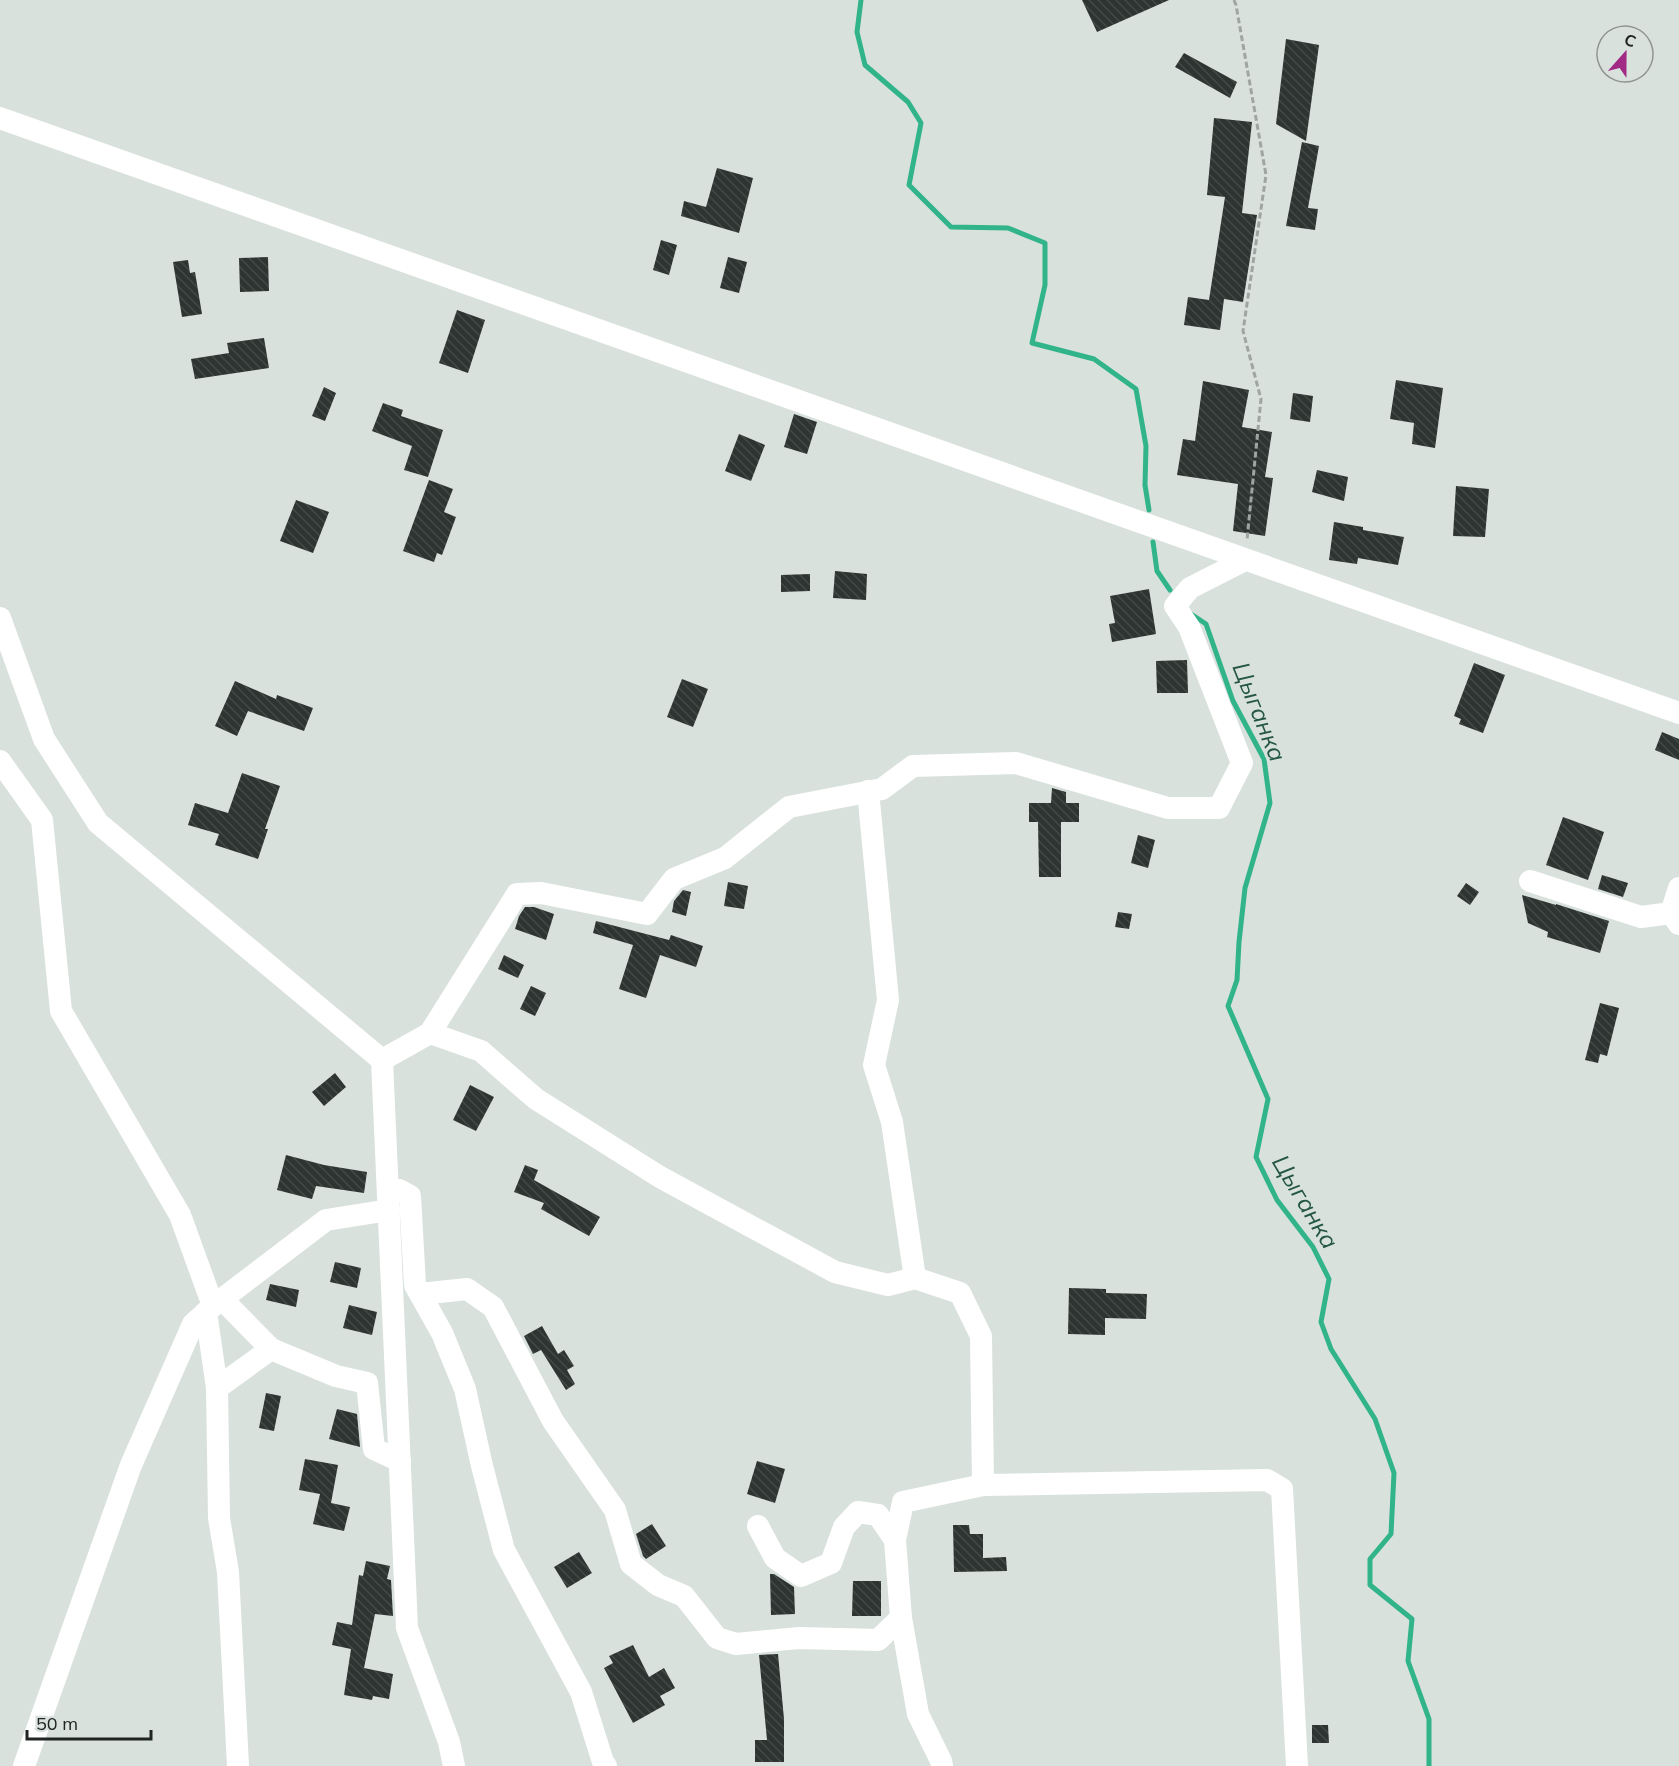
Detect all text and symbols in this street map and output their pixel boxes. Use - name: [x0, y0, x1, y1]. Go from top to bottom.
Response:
- north arrow: [1595, 24, 1655, 84]
- text: С: [1622, 29, 1639, 51]
- water label: Цыганка: [1226, 658, 1293, 766]
- water label: Цыганка: [1266, 1149, 1346, 1254]
- scale bar: [27, 1703, 152, 1741]
- text: 50 m: [36, 1712, 78, 1735]

